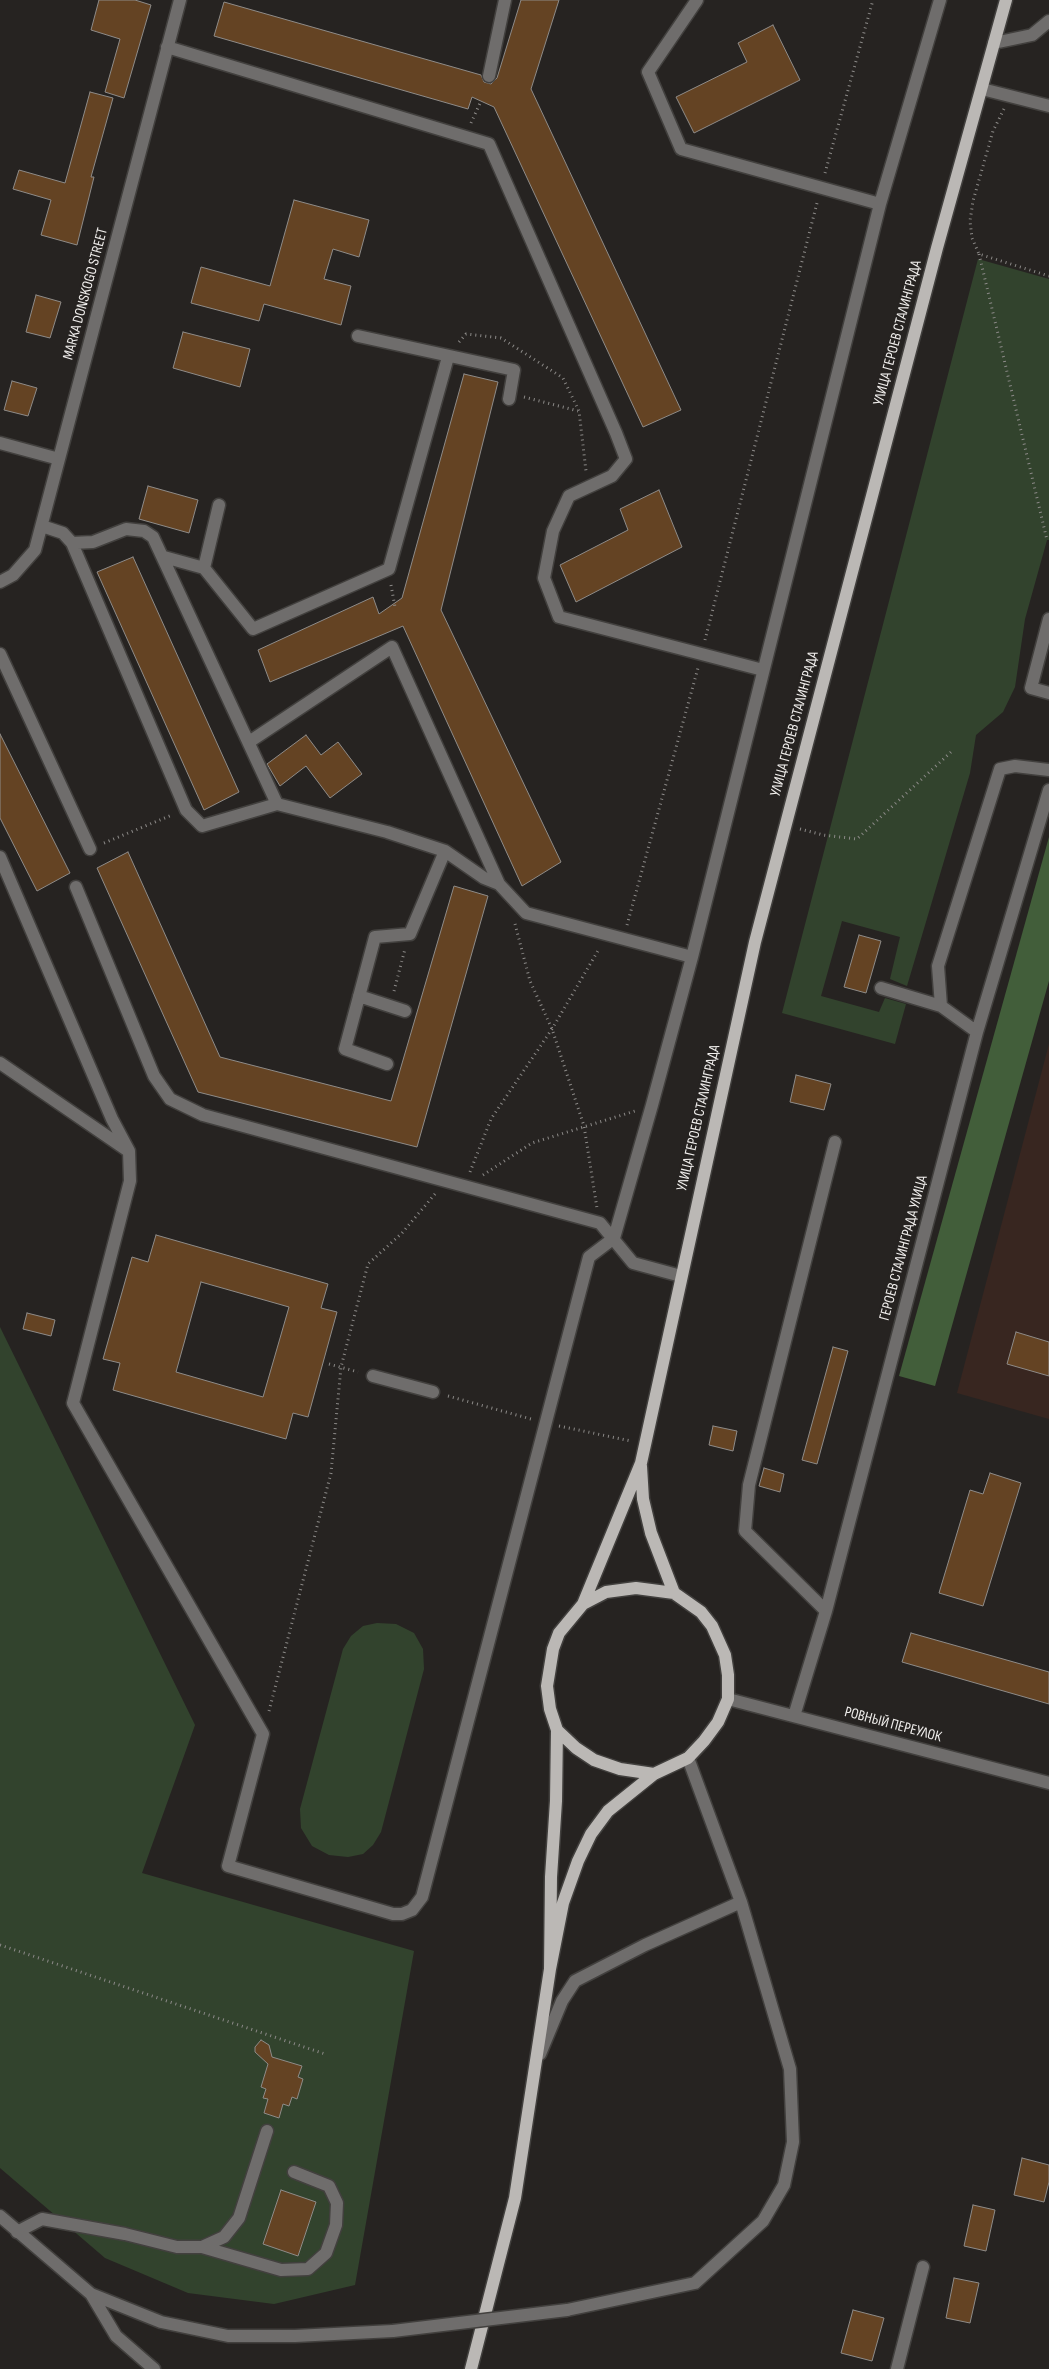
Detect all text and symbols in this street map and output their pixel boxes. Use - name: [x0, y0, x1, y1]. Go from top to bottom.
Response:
- street label: MARKA DONSKOGO STREET: [60, 226, 112, 362]
- street label: УЛИЦА ГЕРОЕВ СТАЛИНГРАДА: [870, 258, 926, 408]
- street label: УЛИЦА ГЕРОЕВ СТАЛИНГРАДА: [767, 649, 823, 799]
- street label: УЛИЦА ГЕРОЕВ СТАЛИНГРАДА: [673, 1043, 725, 1193]
- street label: ГЕРОЕВ СТАЛИНГРАДА УЛИЦА: [876, 1173, 932, 1323]
- street label: РОВНЫЙ ПЕРЕУЛОК: [842, 1703, 944, 1747]

